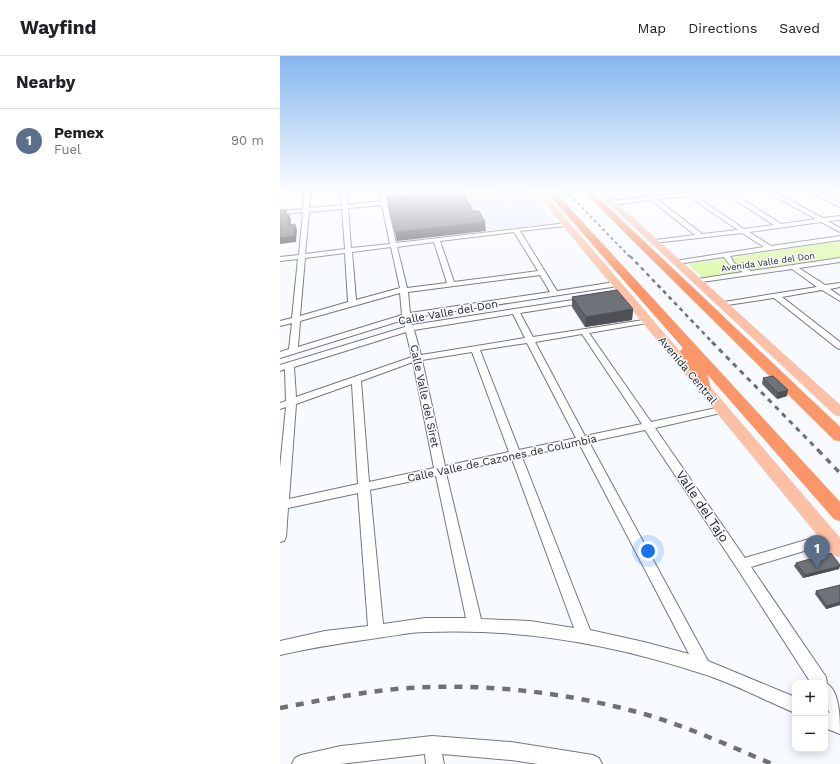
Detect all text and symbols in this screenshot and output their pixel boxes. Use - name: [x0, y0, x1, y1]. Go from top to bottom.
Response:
- text: Wayfind: [20, 16, 96, 39]
- text: Map: [638, 20, 666, 36]
- text: Directions: [688, 20, 757, 36]
- text: Saved: [779, 20, 820, 36]
- text: Nearby: [16, 72, 75, 92]
- text: Pemex: [54, 124, 104, 142]
- text: 1: [26, 133, 32, 148]
- text: 90 m: [231, 133, 264, 148]
- text: Fuel: [54, 142, 81, 157]
- street label: Avenida Valle del Don: [720, 250, 816, 274]
- street label: Calle Valle del Don: [397, 297, 499, 328]
- street label: Avenida Central: [655, 334, 720, 407]
- street label: Calle Valle del Siret: [407, 344, 442, 449]
- street label: Calle Valle de Cazones de Columbia: [406, 432, 598, 485]
- street label: Valle del Tajo: [673, 468, 732, 545]
- pin: 1: [804, 535, 830, 568]
- your location: [638, 541, 658, 561]
- map controls: [792, 680, 828, 752]
- button: +: [792, 680, 828, 716]
- button: −: [792, 716, 828, 752]

